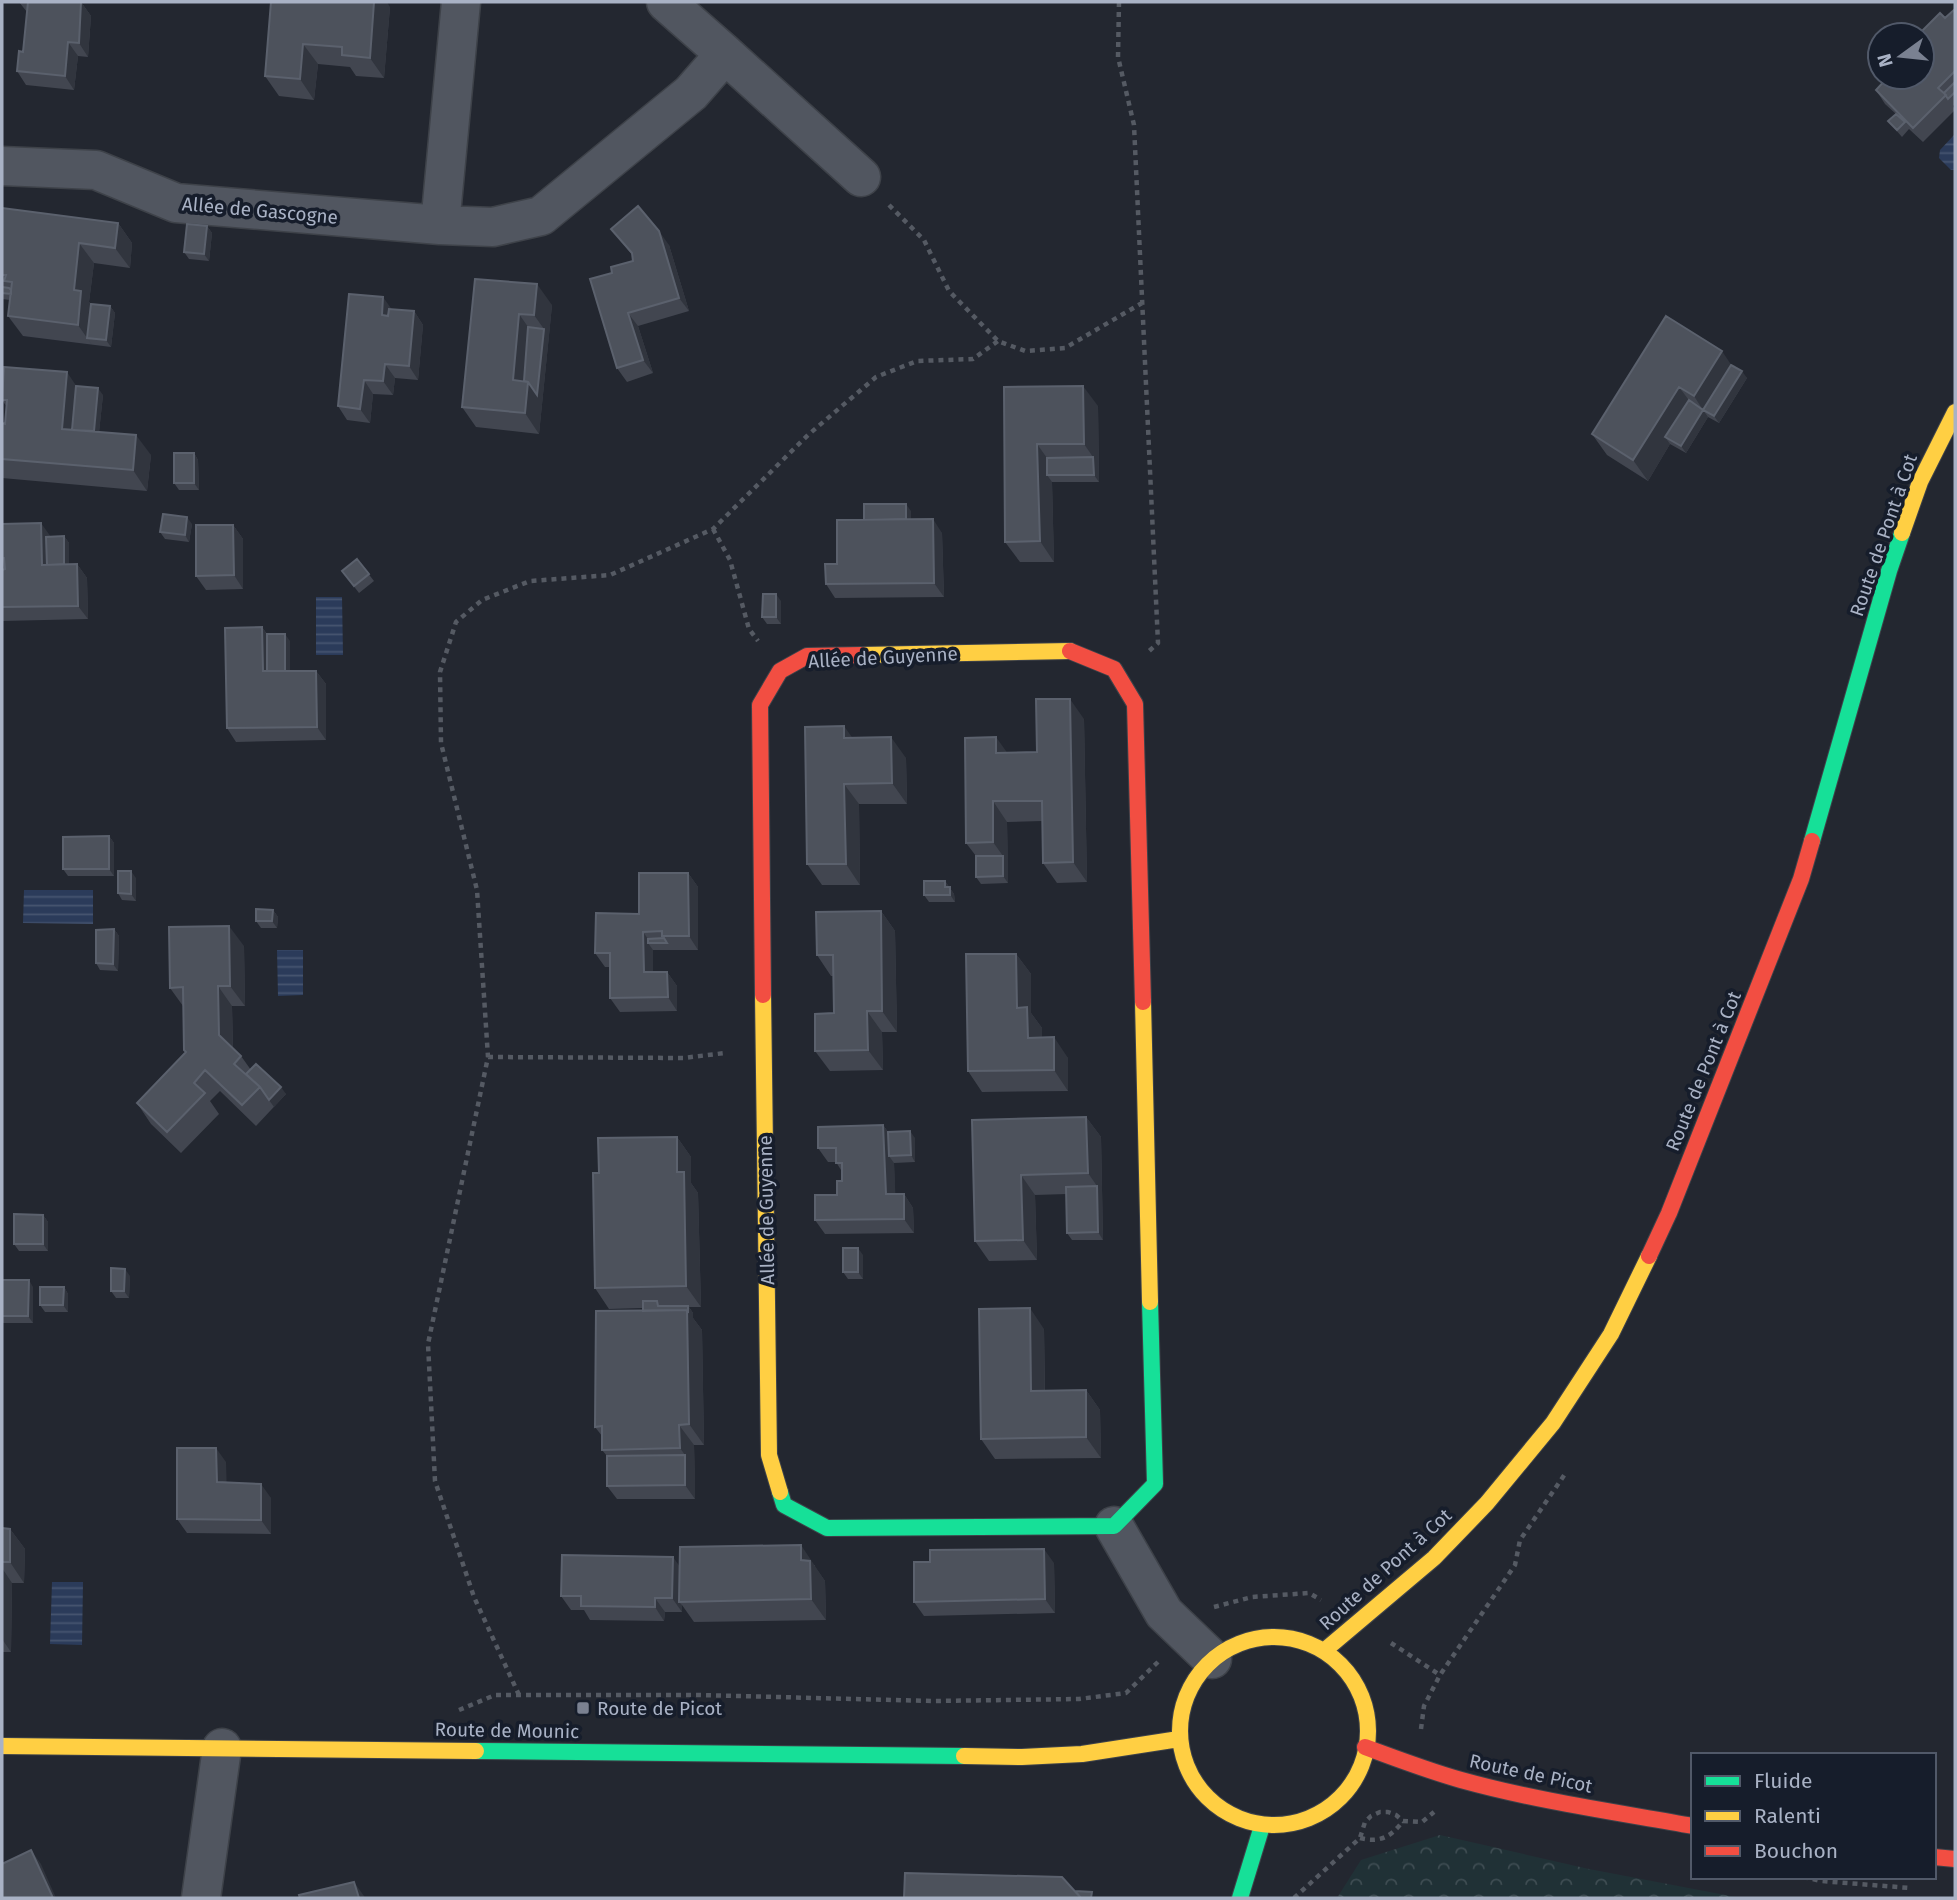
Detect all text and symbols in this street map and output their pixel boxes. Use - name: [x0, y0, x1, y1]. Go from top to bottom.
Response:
- north arrow: [1866, 21, 1936, 91]
- text: N: [1872, 51, 1898, 69]
- street label: Allée de Gascogne: [181, 192, 339, 229]
- street label: Route de Pont à Cot: [1845, 451, 1922, 619]
- street label: Allée de Guyenne: [808, 642, 958, 673]
- street label: Route de Pont à Cot: [1661, 988, 1746, 1154]
- street label: Allée de Guyenne: [754, 1135, 779, 1285]
- street label: Route de Pont à Cot: [1314, 1504, 1456, 1635]
- place label: Route de Picot: [597, 1697, 722, 1720]
- marker: Route de Picot: [575, 1700, 591, 1716]
- street label: Route de Mounic: [435, 1718, 579, 1743]
- street label: Route de Picot: [1467, 1749, 1595, 1798]
- legend: [1691, 1753, 1936, 1879]
- text: Fluide: [1754, 1768, 1812, 1794]
- text: Ralenti: [1754, 1803, 1821, 1829]
- text: Bouchon: [1754, 1838, 1838, 1864]

